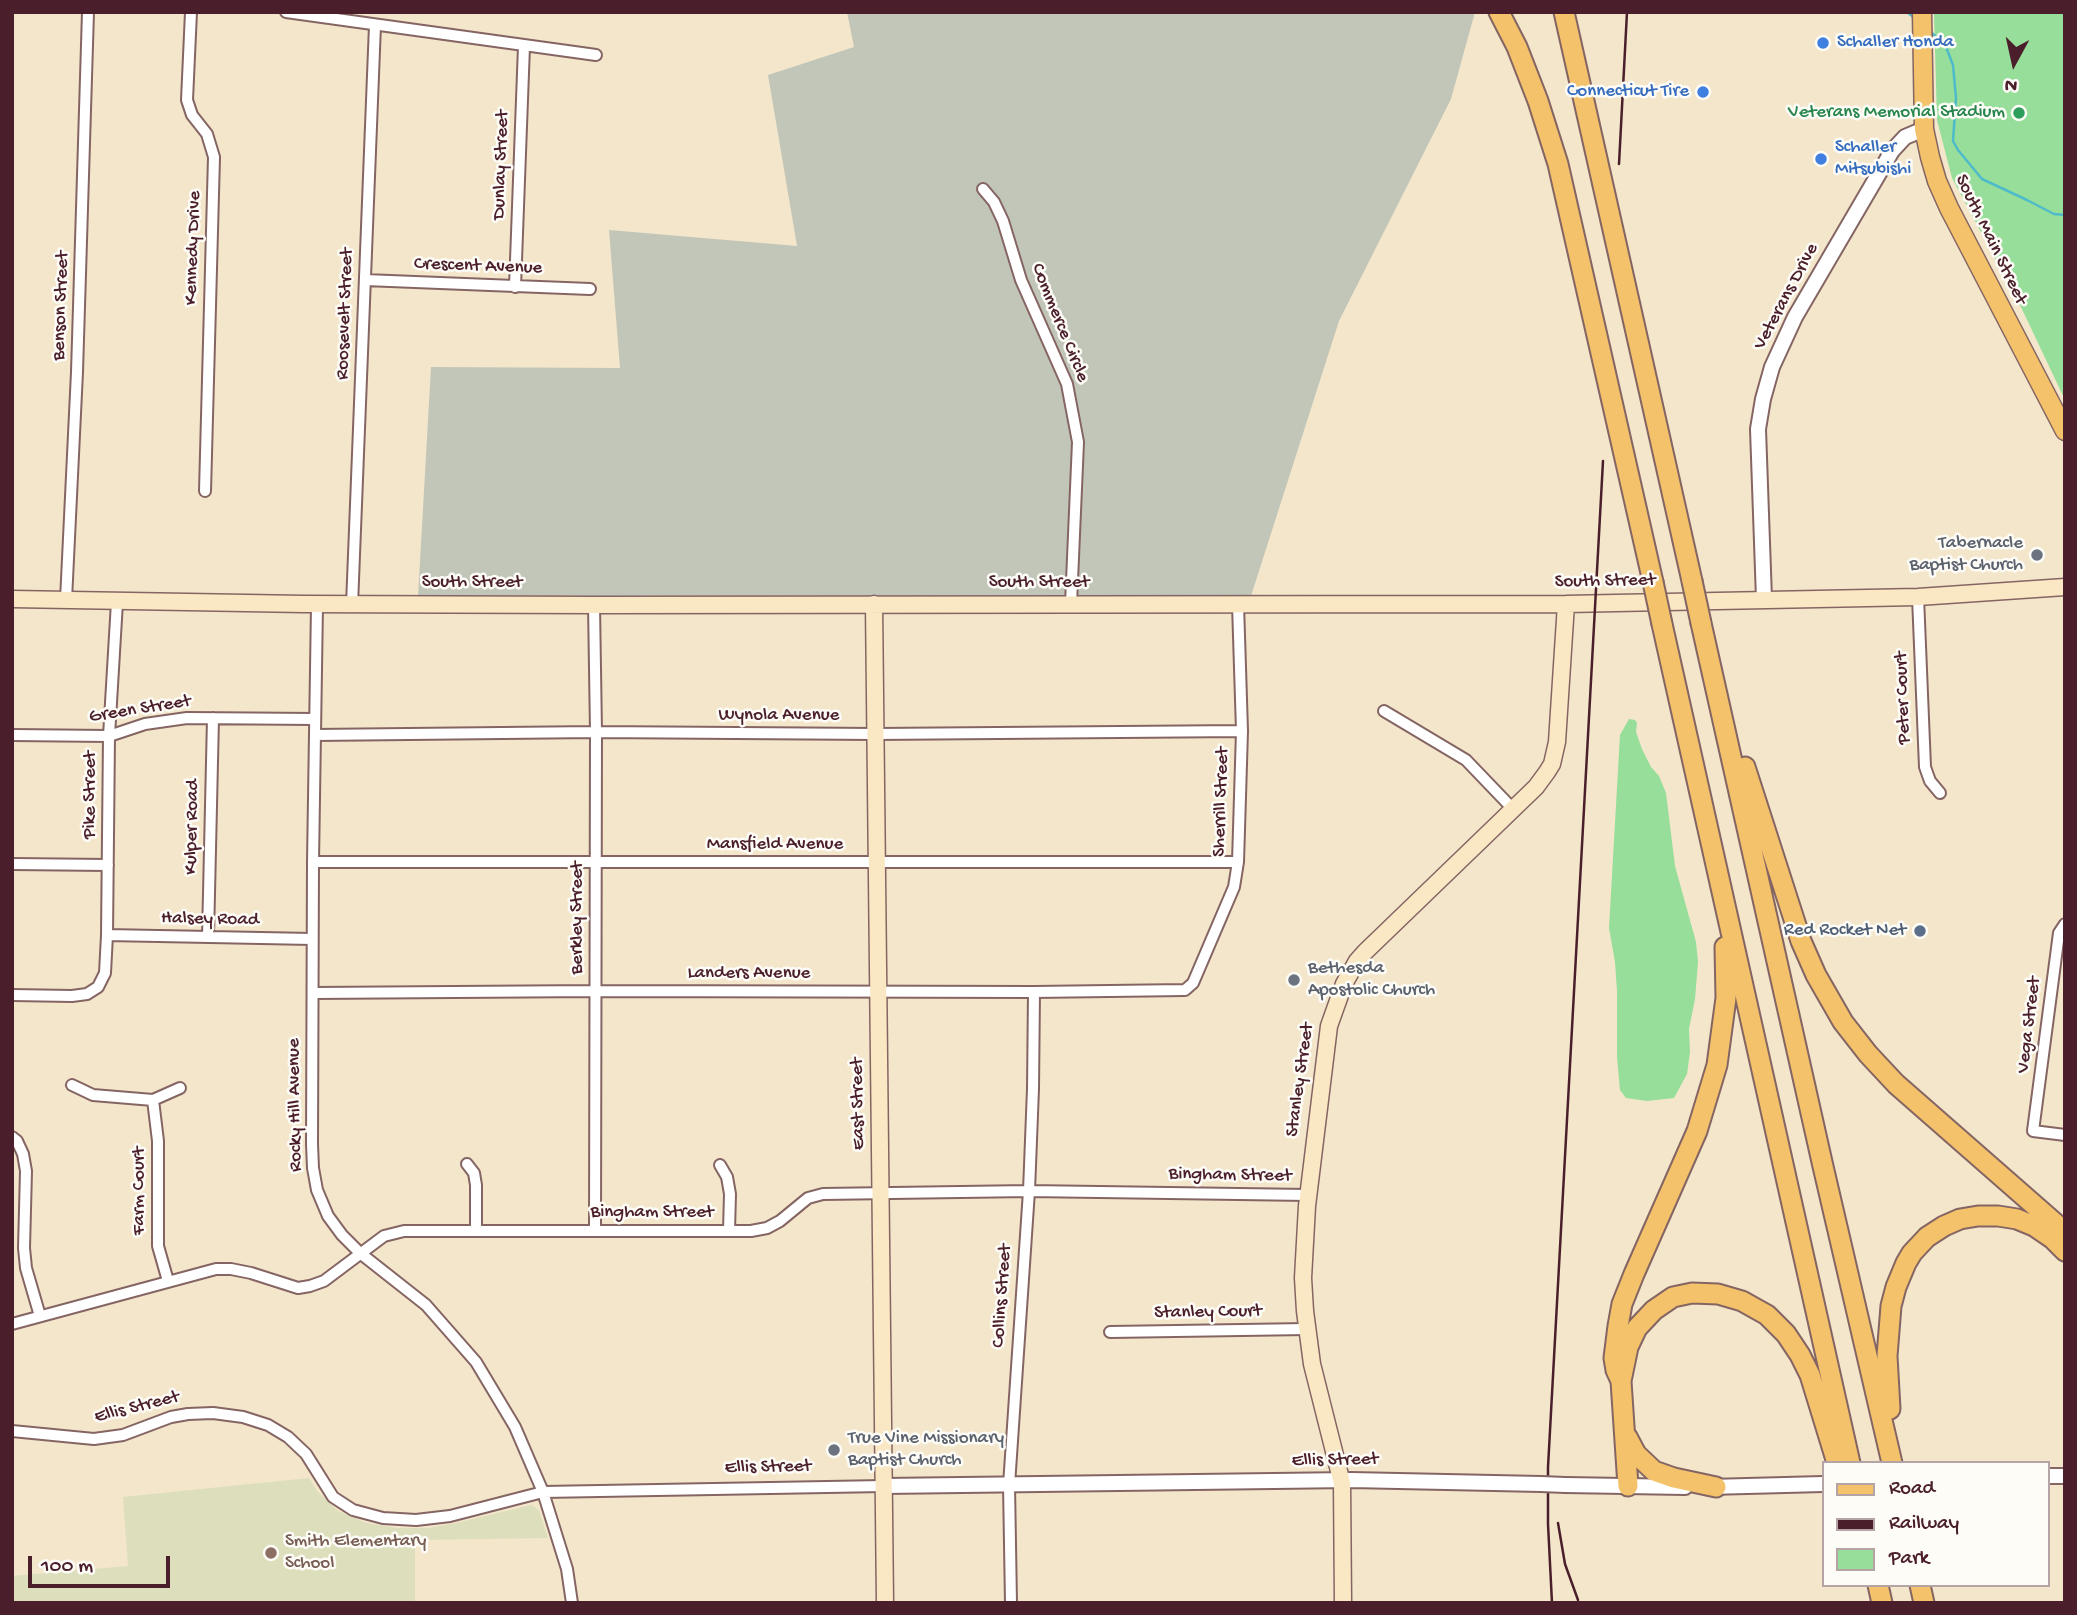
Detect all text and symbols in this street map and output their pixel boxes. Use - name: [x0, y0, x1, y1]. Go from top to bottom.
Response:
- north arrow: [1979, 28, 2049, 98]
- place label: Schaller Honda: [1837, 32, 1954, 54]
- marker: Schaller Honda: [1815, 35, 1831, 51]
- text: N: [2003, 72, 2019, 97]
- place label: Connecticut Tire: [1567, 81, 1689, 103]
- marker: Connecticut Tire: [1695, 84, 1711, 100]
- place label: Veterans Memorial Stadium: [1788, 102, 2005, 124]
- marker: Veterans Memorial Stadium: [2011, 105, 2027, 121]
- street label: Dunlay Street: [489, 110, 515, 220]
- place label: Schaller Mitsubishi: [1835, 137, 1911, 181]
- marker: Schaller Mitsubishi: [1813, 151, 1829, 167]
- street label: South Main Street: [1949, 171, 2031, 309]
- street label: Kennedy Drive: [181, 190, 207, 306]
- street label: Veterans Drive: [1749, 240, 1825, 354]
- street label: Roosevelt Street: [332, 248, 360, 380]
- street label: Benson Street: [49, 251, 75, 361]
- street label: Crescent Avenue: [413, 253, 543, 281]
- street label: Commerce Circle: [1025, 260, 1093, 386]
- place label: Tabernacle Baptist Church: [1909, 533, 2023, 577]
- marker: Tabernacle Baptist Church: [2029, 547, 2045, 563]
- street label: South Street: [1554, 570, 1656, 594]
- street label: South Street: [422, 572, 522, 594]
- street label: South Street: [989, 572, 1089, 594]
- street label: Peter Court: [1891, 651, 1917, 745]
- street label: Green Street: [88, 691, 192, 729]
- street label: Wynola Avenue: [719, 705, 839, 727]
- street label: Sherrill Street: [1209, 747, 1235, 857]
- street label: Pike Street: [80, 751, 102, 839]
- street label: Kulper Road: [181, 779, 205, 875]
- street label: Mansfield Avenue: [707, 834, 843, 856]
- street label: Berkley Street: [567, 861, 589, 975]
- street label: Halsey Road: [161, 908, 259, 932]
- place label: Red Rocket Net: [1784, 920, 1906, 942]
- marker: Red Rocket Net: [1912, 923, 1928, 939]
- place label: Bethesda Apostolic Church: [1308, 958, 1435, 1002]
- street label: Landers Avenue: [688, 963, 810, 985]
- marker: Bethesda Apostolic Church: [1286, 972, 1302, 988]
- street label: Vega Street: [2013, 976, 2047, 1074]
- street label: Stanley Street: [1282, 1022, 1320, 1138]
- street label: Rocky Hill Avenue: [283, 1038, 309, 1172]
- street label: East Street: [847, 1058, 871, 1150]
- street label: Farm Court: [129, 1147, 151, 1235]
- street label: Bingham Street: [1168, 1164, 1292, 1188]
- street label: Bingham Street: [590, 1202, 714, 1224]
- street label: Collins Street: [988, 1243, 1018, 1349]
- street label: Stanley Court: [1154, 1301, 1262, 1325]
- street label: Ellis Street: [92, 1386, 182, 1430]
- place label: True Vine Missionary Baptist Church: [848, 1428, 1004, 1472]
- marker: True Vine Missionary Baptist Church: [826, 1442, 842, 1458]
- street label: Ellis Street: [1292, 1449, 1378, 1473]
- street label: Ellis Street: [725, 1456, 811, 1480]
- legend: [1822, 1461, 2049, 1587]
- text: Road: [1889, 1477, 1935, 1502]
- text: Railway: [1889, 1512, 1959, 1537]
- place label: Smith Elementary School: [285, 1531, 426, 1575]
- scale bar: [32, 1542, 173, 1586]
- marker: Smith Elementary School: [263, 1545, 279, 1561]
- text: Park: [1889, 1547, 1929, 1572]
- text: 100 m: [41, 1555, 93, 1580]

